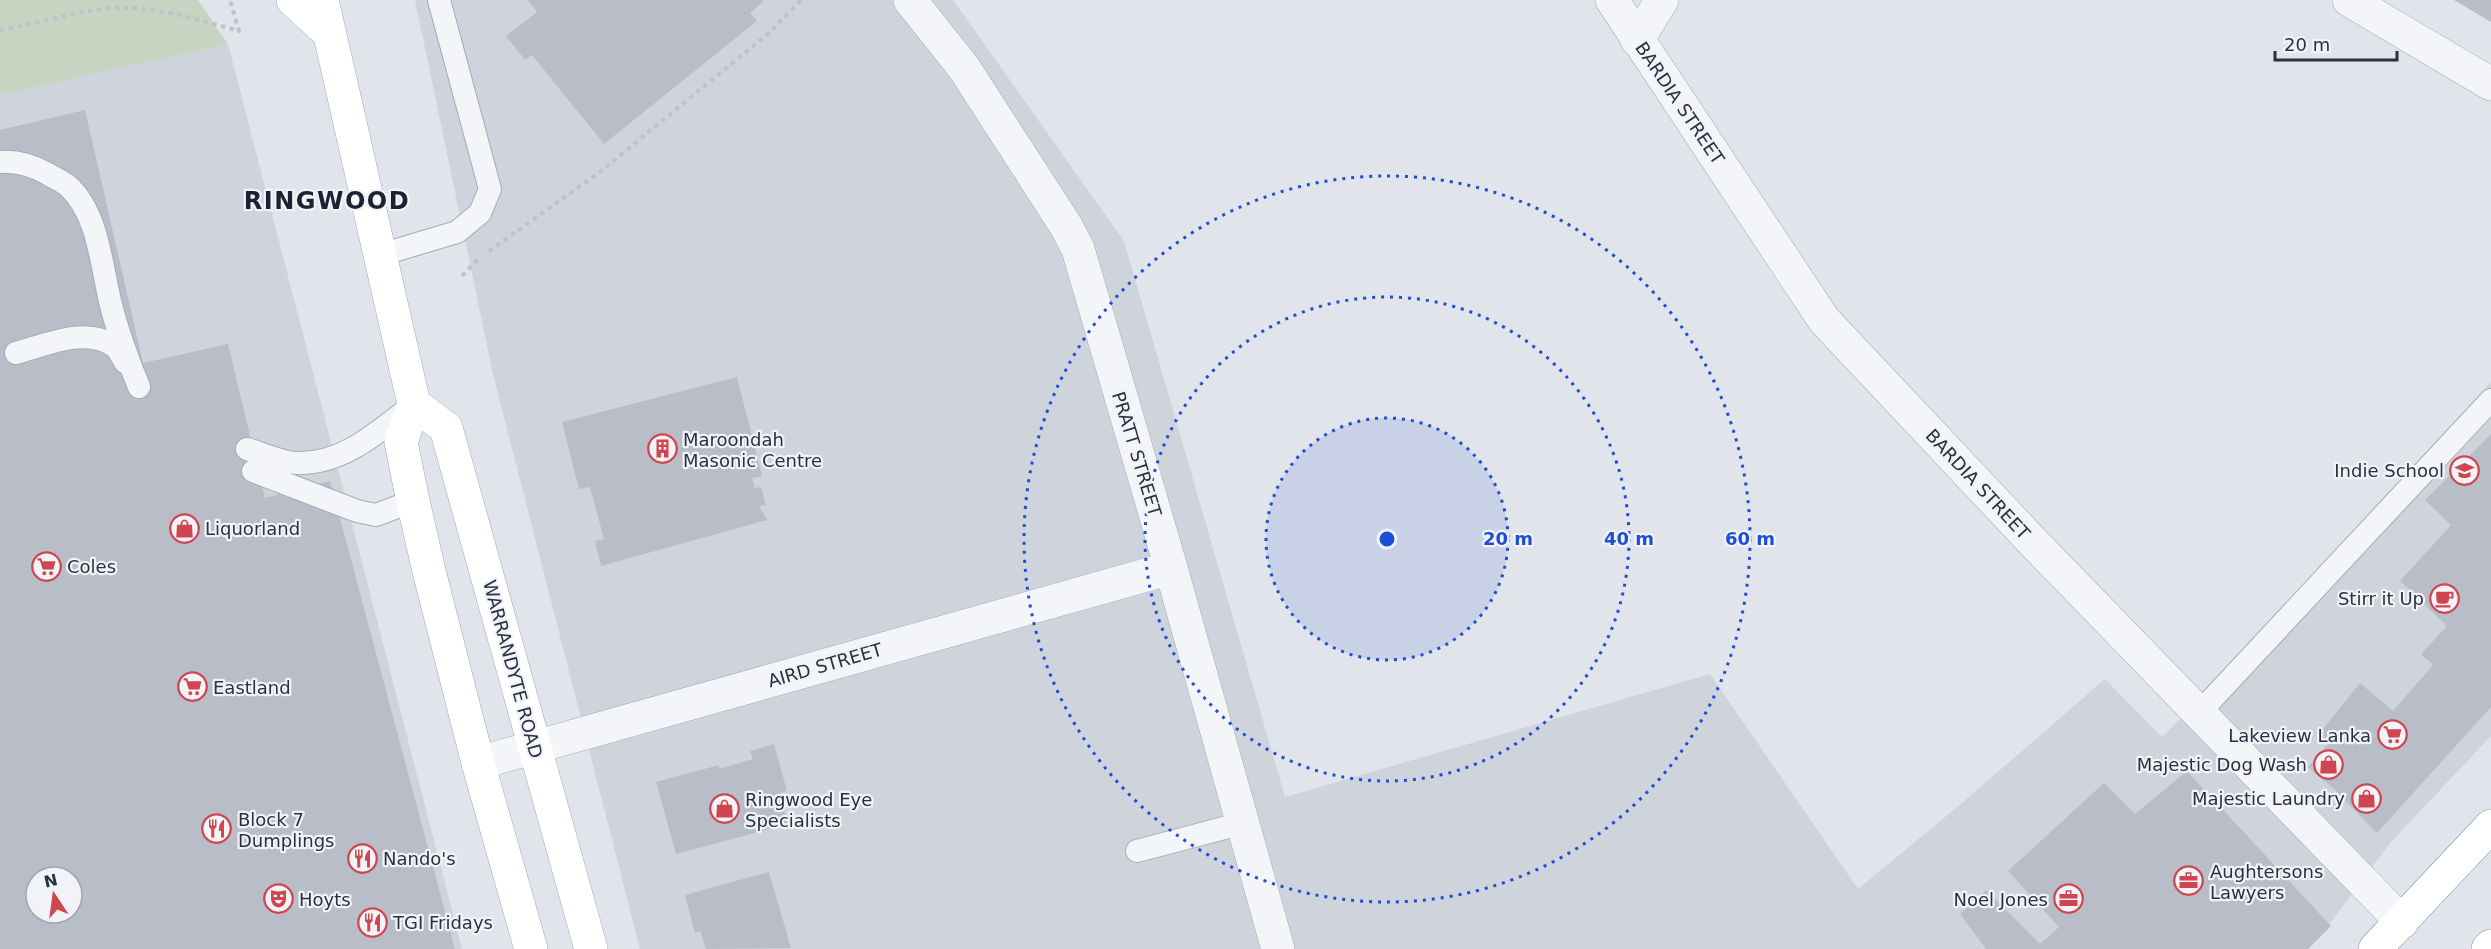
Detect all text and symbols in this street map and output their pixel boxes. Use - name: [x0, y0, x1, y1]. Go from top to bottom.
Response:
- scale bar: [2275, 24, 2396, 62]
- text: 20 m: [2284, 34, 2330, 55]
- street label: BARDIA STREET: [1631, 38, 1729, 169]
- district label: RINGWOOD: [244, 187, 410, 215]
- street label: PRATT STREET: [1108, 389, 1166, 520]
- street label: BARDIA STREET: [1922, 425, 2035, 544]
- place label: Maroondah Masonic Centre: [683, 429, 822, 471]
- building icon: Maroondah Masonic Centre: [646, 433, 678, 465]
- school or university icon: Indie School: [2449, 454, 2481, 486]
- place label: Indie School: [2334, 460, 2444, 481]
- shop icon: Liquorland: [168, 512, 200, 544]
- place label: Liquorland: [205, 518, 300, 539]
- text: 20 m: [1483, 528, 1533, 549]
- text: 40 m: [1604, 528, 1654, 549]
- text: 60 m: [1725, 528, 1775, 549]
- centre of rings: [1377, 529, 1397, 549]
- supermarket icon: Coles: [30, 550, 62, 582]
- place label: Coles: [67, 556, 116, 577]
- street label: WARRANDYTE ROAD: [479, 578, 547, 760]
- cafe icon: Stirr it Up: [2429, 582, 2461, 614]
- place label: Stirr it Up: [2338, 588, 2424, 609]
- street label: AIRD STREET: [765, 638, 886, 691]
- supermarket icon: Eastland: [176, 671, 208, 703]
- place label: Eastland: [213, 677, 291, 698]
- supermarket icon: Lakeview Lanka: [2376, 719, 2408, 751]
- place label: Lakeview Lanka: [2228, 725, 2371, 746]
- shop icon: Majestic Dog Wash: [2312, 748, 2344, 780]
- place label: Majestic Dog Wash: [2137, 754, 2307, 775]
- shop icon: Majestic Laundry: [2350, 782, 2382, 814]
- place label: Majestic Laundry: [2192, 788, 2345, 809]
- place label: Ringwood Eye Specialists: [745, 789, 872, 831]
- shop icon: Ringwood Eye Specialists: [708, 793, 740, 825]
- place label: Block 7 Dumplings: [238, 809, 334, 851]
- restaurant icon: Block 7 Dumplings: [201, 813, 233, 845]
- restaurant icon: Nando's: [346, 842, 378, 874]
- place label: Nando's: [383, 848, 456, 869]
- place label: Aughtersons Lawyers: [2210, 861, 2323, 903]
- north arrow: [24, 865, 84, 925]
- office icon: Aughtersons Lawyers: [2173, 865, 2205, 897]
- text: N: [42, 870, 59, 892]
- theatre icon: Hoyts: [262, 883, 294, 915]
- office icon: Noel Jones: [2053, 883, 2085, 915]
- place label: Hoyts: [299, 889, 351, 910]
- place label: Noel Jones: [1954, 889, 2048, 910]
- restaurant icon: TGI Fridays: [356, 906, 388, 938]
- place label: TGI Fridays: [392, 912, 493, 933]

